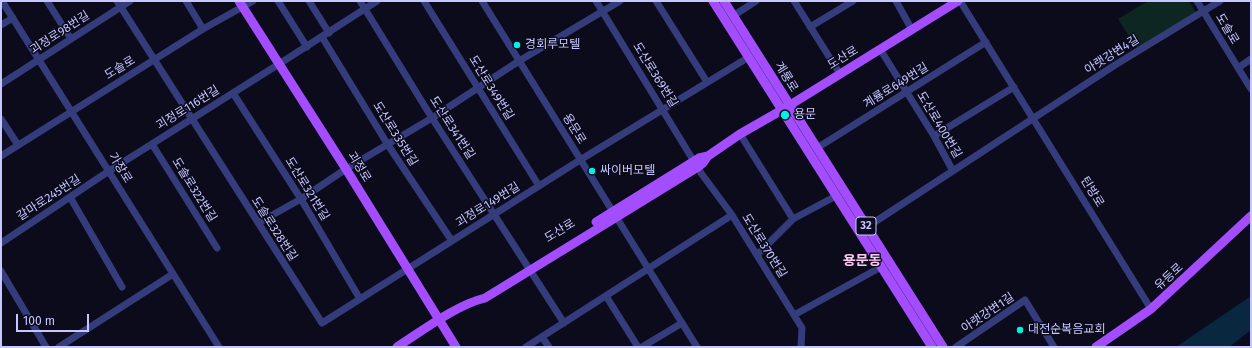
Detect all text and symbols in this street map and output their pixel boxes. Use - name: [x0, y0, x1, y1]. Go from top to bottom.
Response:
- street label: 괴정로98번길: [28, 8, 92, 58]
- street label: 도솔로: [1212, 11, 1242, 47]
- street label: 아랫강변4길: [1082, 33, 1142, 77]
- place label: 경회루모텔: [525, 38, 580, 52]
- marker: 경회루모텔: [512, 40, 522, 50]
- street label: 도산로369번길: [629, 40, 681, 110]
- street label: 도산로: [825, 43, 861, 73]
- street label: 도솔로: [102, 53, 138, 83]
- street label: 도산로349번길: [465, 53, 517, 123]
- street label: 계룡로: [771, 59, 801, 95]
- street label: 계룡로649번길: [861, 60, 931, 112]
- street label: 괴정로116번길: [154, 83, 222, 133]
- street label: 도산로400번길: [914, 89, 964, 161]
- street label: 도산로341번길: [426, 94, 478, 162]
- street label: 도산로335번길: [370, 99, 420, 169]
- place label: 용문: [794, 108, 816, 122]
- marker: 용문: [779, 109, 791, 121]
- street label: 용문로: [559, 111, 589, 147]
- street label: 괴정로: [344, 149, 374, 185]
- street label: 가장로: [105, 150, 135, 186]
- street label: 도솔로322번길: [169, 155, 219, 225]
- street label: 도산로321번길: [282, 155, 332, 223]
- place label: 싸이버모텔: [600, 164, 655, 178]
- marker: 싸이버모텔: [587, 166, 597, 176]
- street label: 갈마로245번길: [14, 172, 84, 224]
- street label: 탄방로: [1077, 174, 1107, 210]
- street label: 괴정로149번길: [453, 180, 523, 230]
- street label: 도솔로328번길: [248, 194, 300, 264]
- street label: 도산로370번길: [739, 211, 789, 281]
- street label: 도산로: [542, 216, 578, 246]
- road number: 32: [856, 217, 876, 235]
- district label: 용문동: [843, 253, 881, 269]
- street label: 유등로: [1152, 261, 1186, 293]
- street label: 아랫강변1길: [959, 290, 1017, 336]
- scale bar: [18, 306, 91, 332]
- text: 100 m: [23, 314, 55, 328]
- place label: 대전순복음교회: [1028, 323, 1105, 337]
- marker: 대전순복음교회: [1015, 325, 1025, 335]

